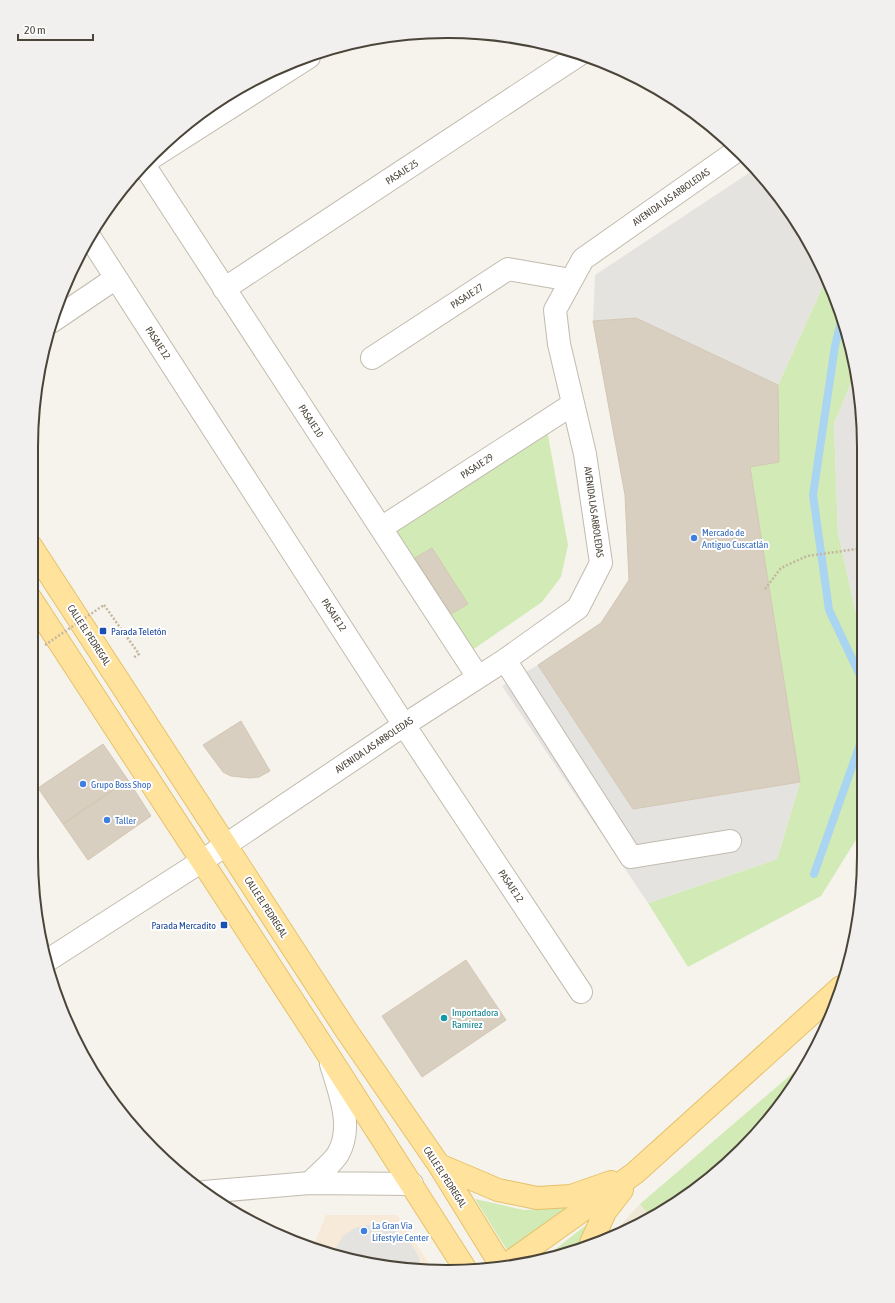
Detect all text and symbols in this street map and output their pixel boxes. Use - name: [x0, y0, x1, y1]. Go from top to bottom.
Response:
- scale bar: [18, 16, 93, 42]
- text: 20 m: [24, 23, 46, 37]
- street label: PASAJE 25: [384, 157, 421, 187]
- street label: AVENIDA LAS ARBOLEDAS: [630, 166, 712, 228]
- street label: PASAJE 27: [449, 281, 486, 311]
- street label: PASAJE 12: [143, 325, 173, 362]
- street label: PASAJE 10: [296, 403, 326, 440]
- street label: PASAJE 29: [459, 451, 496, 481]
- street label: AVENIDA LAS ARBOLEDAS: [582, 466, 606, 558]
- place label: Mercado de Antiguo Cuscatlán: [702, 527, 769, 550]
- marker: Mercado de Antiguo Cuscatlán: [689, 533, 699, 543]
- street label: PASAJE 12: [319, 597, 349, 634]
- street label: CALLE EL PEDREGAL: [65, 602, 113, 668]
- marker: Parada Teletón: [98, 626, 108, 636]
- place label: Parada Teletón: [111, 626, 166, 637]
- street label: AVENIDA LAS ARBOLEDAS: [333, 715, 415, 775]
- marker: Grupo Boss Shop: [78, 779, 88, 789]
- place label: Grupo Boss Shop: [91, 779, 152, 790]
- marker: Taller: [102, 815, 112, 825]
- place label: Taller: [115, 815, 137, 826]
- street label: PASAJE 12: [496, 868, 526, 905]
- street label: CALLE EL PEDREGAL: [242, 874, 290, 940]
- place label: Parada Mercadito: [151, 920, 216, 931]
- marker: Parada Mercadito: [219, 920, 229, 930]
- place label: Importadora Ramirez: [452, 1007, 499, 1030]
- marker: Importadora Ramirez: [439, 1013, 449, 1023]
- street label: CALLE EL PEDREGAL: [421, 1144, 469, 1210]
- place label: La Gran Via Lifestyle Center: [372, 1220, 430, 1243]
- marker: La Gran Via Lifestyle Center: [359, 1226, 369, 1236]

